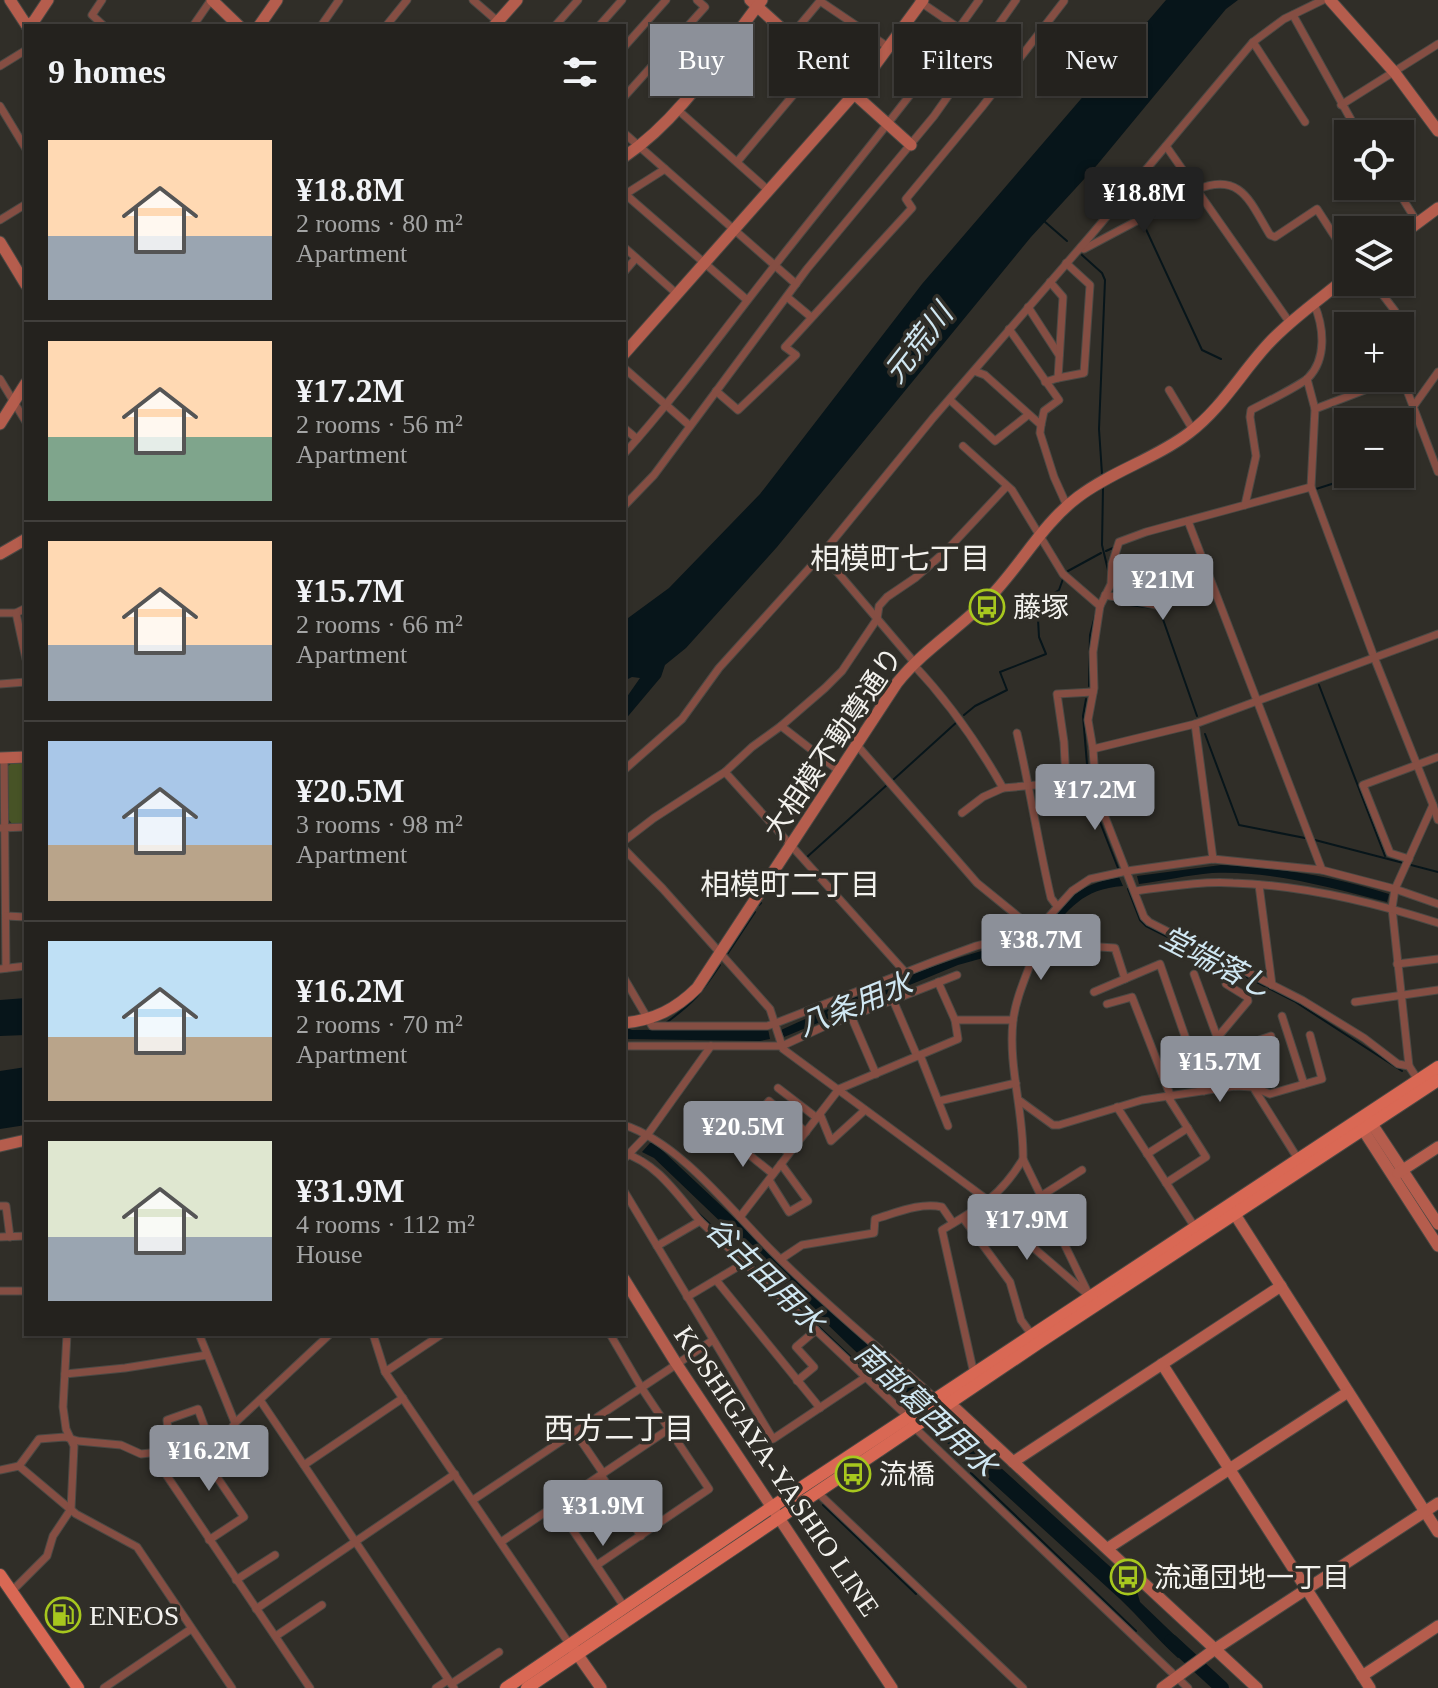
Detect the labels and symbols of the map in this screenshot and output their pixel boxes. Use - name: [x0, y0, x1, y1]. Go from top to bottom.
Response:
- pin: ¥18.8M: [1079, 167, 1209, 235]
- water label: 元荒川: [877, 295, 961, 389]
- district label: 相模町七丁目: [810, 542, 990, 575]
- pin: ¥21M: [1116, 554, 1210, 622]
- bus stop icon: 藤塚: [968, 588, 1006, 626]
- place label: 藤塚: [1013, 592, 1069, 623]
- street label: 大相模不動尊通り: [758, 641, 908, 845]
- pin: ¥17.2M: [1030, 764, 1160, 832]
- district label: 相模町二丁目: [700, 868, 880, 901]
- pin: ¥38.7M: [976, 914, 1106, 982]
- water label: 堂端落し: [1155, 920, 1277, 1004]
- water label: 八条用水: [793, 965, 920, 1042]
- pin: ¥15.7M: [1155, 1036, 1285, 1104]
- pin: ¥20.5M: [678, 1101, 808, 1169]
- pin: ¥17.9M: [962, 1194, 1092, 1262]
- water label: 谷古田用水: [700, 1211, 833, 1341]
- street label: KOSHIGAYA-YASHIO LINE: [668, 1320, 886, 1622]
- water label: 南部葛西用水: [849, 1336, 1005, 1484]
- district label: 西方二丁目: [544, 1412, 694, 1445]
- pin: ¥16.2M: [144, 1425, 274, 1493]
- bus stop icon: 流橋: [834, 1455, 872, 1493]
- place label: 流橋: [879, 1459, 935, 1490]
- pin: ¥31.9M: [538, 1480, 668, 1548]
- bus stop icon: 流通団地一丁目: [1109, 1558, 1147, 1596]
- place label: 流通団地一丁目: [1154, 1562, 1350, 1593]
- fuel station icon: ENEOS: [44, 1596, 82, 1634]
- place label: ENEOS: [89, 1600, 179, 1631]

